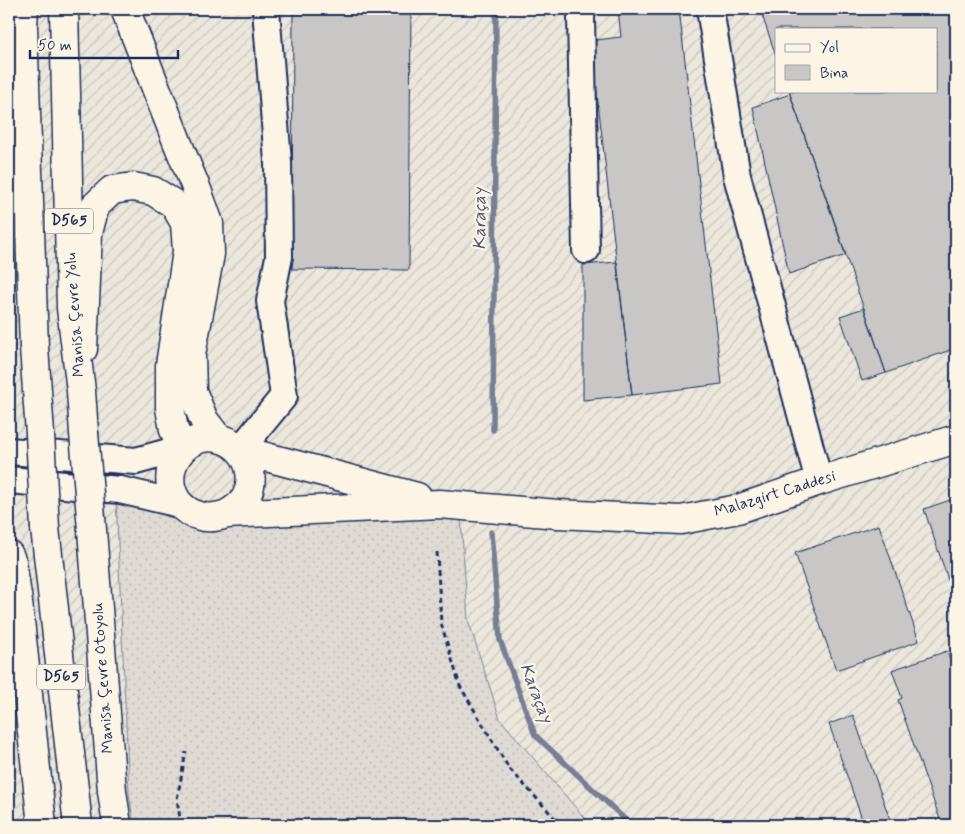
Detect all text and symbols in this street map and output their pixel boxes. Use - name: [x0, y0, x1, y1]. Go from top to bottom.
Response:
- scale bar: [30, 28, 178, 60]
- legend: [775, 28, 938, 92]
- text: 50 m: [38, 36, 72, 56]
- text: Yol: [820, 38, 839, 58]
- text: Bina: [820, 64, 848, 84]
- water label: Karaçay: [468, 187, 492, 250]
- road number: D565: [45, 208, 93, 234]
- street label: Manisa Çevre Yolu: [60, 252, 90, 378]
- street label: Malazgirt Caddesi: [712, 465, 839, 522]
- street label: Manisa Çevre Otoyolu: [87, 602, 119, 754]
- water label: Karaçay: [514, 660, 559, 728]
- road number: D565: [37, 664, 85, 690]

